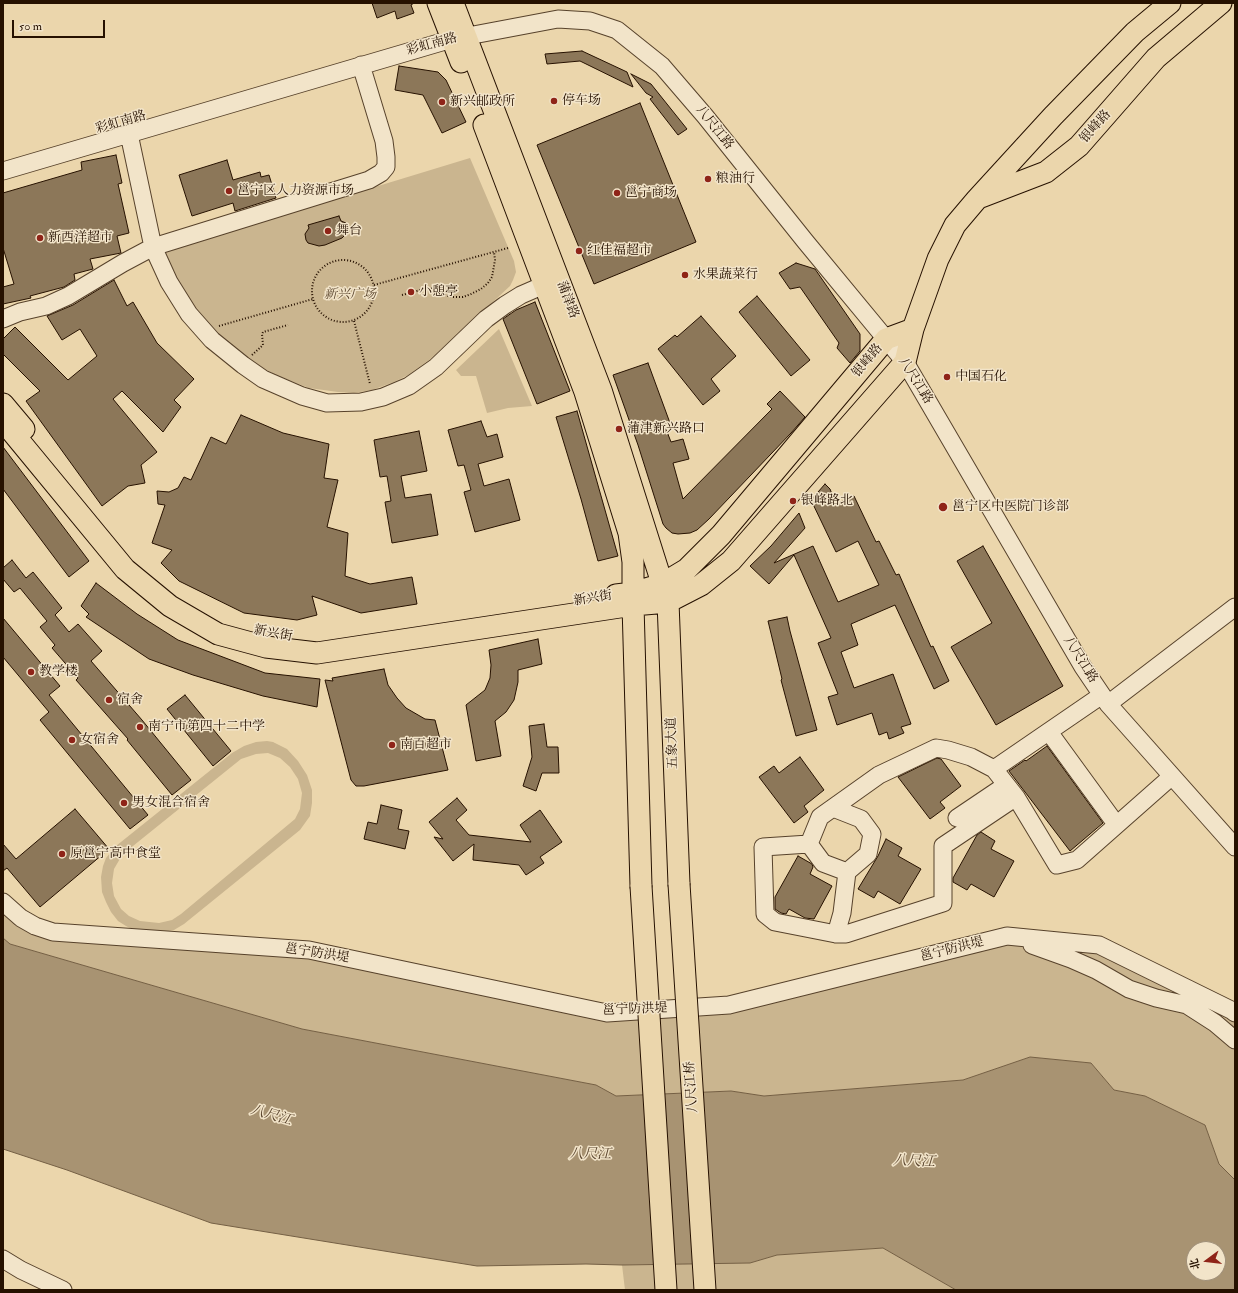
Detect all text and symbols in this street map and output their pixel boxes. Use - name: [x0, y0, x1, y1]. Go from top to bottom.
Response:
- scale bar: [14, 12, 107, 38]
- text: 50 m: [19, 19, 42, 34]
- street label: 彩虹南路: [405, 31, 459, 59]
- place label: 停车场: [562, 93, 601, 109]
- place label: 新兴邮政所: [450, 94, 515, 110]
- marker: 停车场: [549, 96, 559, 106]
- marker: 新兴邮政所: [437, 97, 447, 107]
- street label: 八尺江路: [692, 103, 736, 153]
- street label: 银峰路: [1077, 107, 1115, 147]
- street label: 彩虹南路: [94, 108, 148, 138]
- place label: 粮油行: [716, 171, 755, 187]
- marker: 粮油行: [703, 174, 713, 184]
- place label: 邕宁区人力资源市场: [237, 183, 354, 199]
- place label: 邕宁商场: [625, 185, 677, 201]
- marker: 邕宁区人力资源市场: [224, 186, 234, 196]
- marker: 邕宁商场: [612, 188, 622, 198]
- place label: 舞台: [336, 223, 362, 239]
- marker: 舞台: [323, 226, 333, 236]
- place label: 新西洋超市: [48, 230, 113, 246]
- marker: 新西洋超市: [35, 233, 45, 243]
- place label: 红佳福超市: [587, 243, 652, 259]
- marker: 红佳福超市: [574, 246, 584, 256]
- place label: 水果蔬菜行: [693, 267, 758, 283]
- marker: 水果蔬菜行: [680, 270, 690, 280]
- street label: 蒲津路: [553, 279, 581, 321]
- place label: 小憩亭: [419, 284, 458, 300]
- park label: 新兴广场: [324, 287, 376, 303]
- marker: 小憩亭: [406, 287, 416, 297]
- street label: 银峰路: [849, 341, 887, 381]
- street label: 八尺江路: [895, 355, 935, 407]
- place label: 中国石化: [955, 369, 1007, 385]
- marker: 中国石化: [942, 372, 952, 382]
- place label: 蒲津新兴路口: [627, 421, 705, 437]
- marker: 蒲津新兴路口: [614, 424, 624, 434]
- place label: 银峰路北: [801, 493, 853, 509]
- marker: 银峰路北: [788, 496, 798, 506]
- place label: 邕宁区中医院门诊部: [952, 499, 1069, 515]
- marker: 邕宁区中医院门诊部: [937, 501, 949, 513]
- street label: 新兴街: [573, 588, 613, 610]
- street label: 新兴街: [252, 623, 294, 645]
- street label: 八尺江路: [1060, 634, 1100, 686]
- place label: 教学楼: [39, 664, 78, 680]
- marker: 教学楼: [26, 667, 36, 677]
- place label: 宿舍: [117, 692, 143, 708]
- marker: 宿舍: [104, 695, 114, 705]
- street label: 五象大道: [664, 717, 682, 769]
- place label: 南宁市第四十二中学: [148, 719, 265, 735]
- marker: 南宁市第四十二中学: [135, 722, 145, 732]
- place label: 女宿舍: [80, 732, 119, 748]
- marker: 女宿舍: [67, 735, 77, 745]
- place label: 南百超市: [400, 737, 452, 753]
- marker: 南百超市: [387, 740, 397, 750]
- place label: 男女混合宿舍: [132, 795, 210, 811]
- marker: 男女混合宿舍: [119, 798, 129, 808]
- place label: 原邕宁高中食堂: [70, 846, 161, 862]
- marker: 原邕宁高中食堂: [57, 849, 67, 859]
- street label: 邕宁防洪堤: [919, 935, 985, 965]
- street label: 邕宁防洪堤: [284, 941, 350, 967]
- street label: 邕宁防洪堤: [602, 1001, 668, 1019]
- street label: 八尺江桥: [682, 1061, 702, 1113]
- water label: 八尺江: [248, 1102, 294, 1130]
- water label: 八尺江: [569, 1146, 611, 1164]
- water label: 八尺江: [893, 1153, 935, 1171]
- north arrow: [1186, 1241, 1226, 1281]
- text: 北: [1187, 1257, 1203, 1271]

